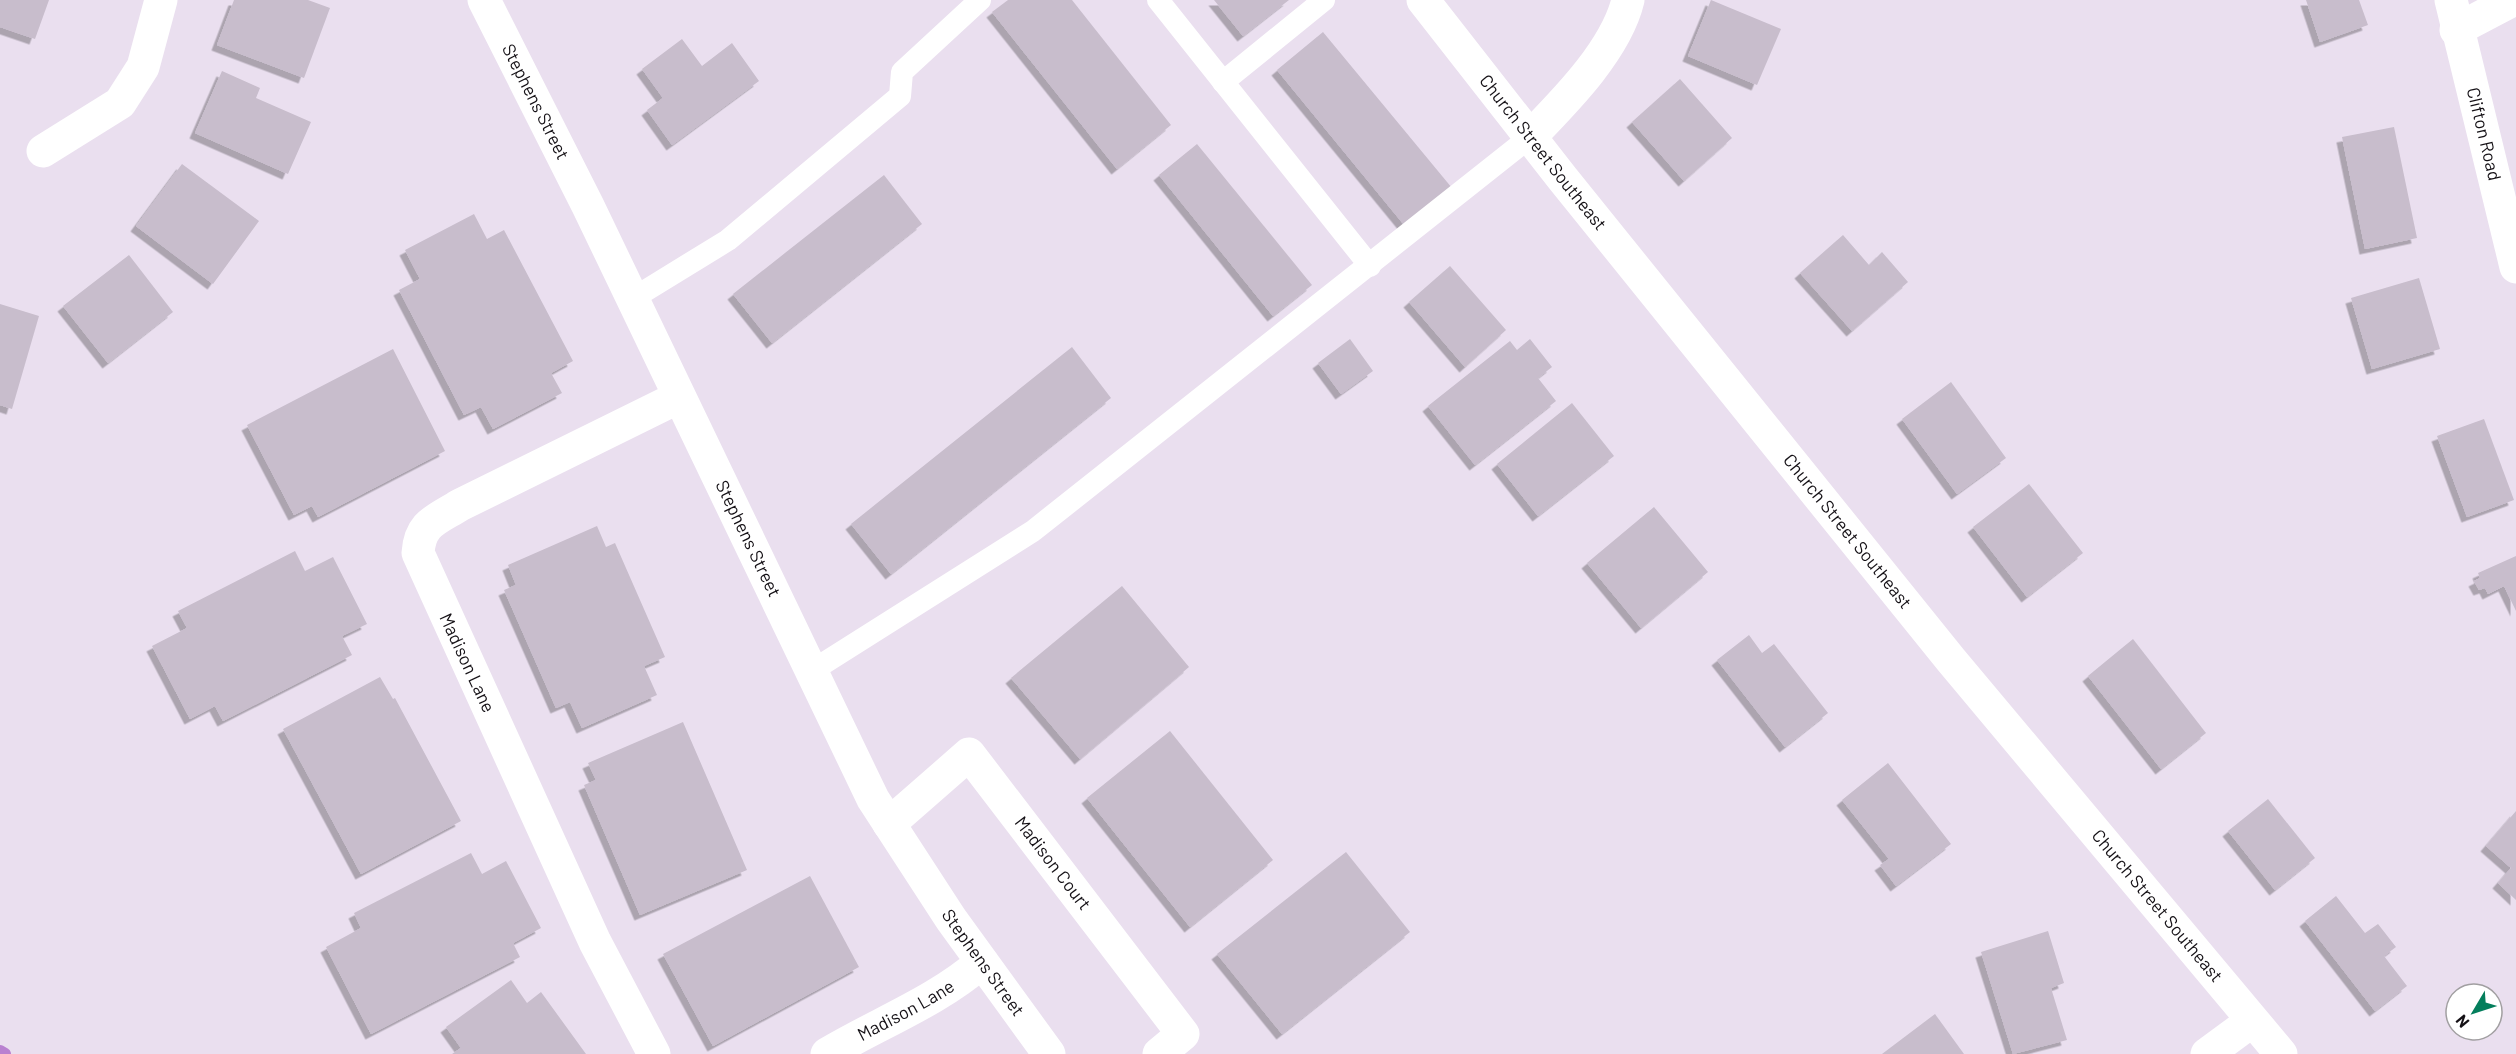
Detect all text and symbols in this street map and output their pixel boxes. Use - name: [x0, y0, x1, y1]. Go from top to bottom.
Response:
- street label: Stephens Street: [498, 40, 575, 163]
- street label: Church Street Southeast: [1475, 70, 1612, 234]
- street label: Clifton Road: [2463, 85, 2507, 183]
- street label: Church Street Southeast: [1779, 449, 1917, 613]
- street label: Stephens Street: [711, 476, 786, 600]
- street label: Madison Lane: [435, 610, 500, 716]
- street label: Madison Court: [1011, 812, 1096, 914]
- street label: Church Street Southeast: [2088, 824, 2228, 986]
- street label: Stephens Street: [938, 905, 1030, 1020]
- street label: Madison Lane: [853, 974, 958, 1045]
- north arrow: [2444, 982, 2504, 1042]
- text: N: [2451, 1012, 2473, 1032]

